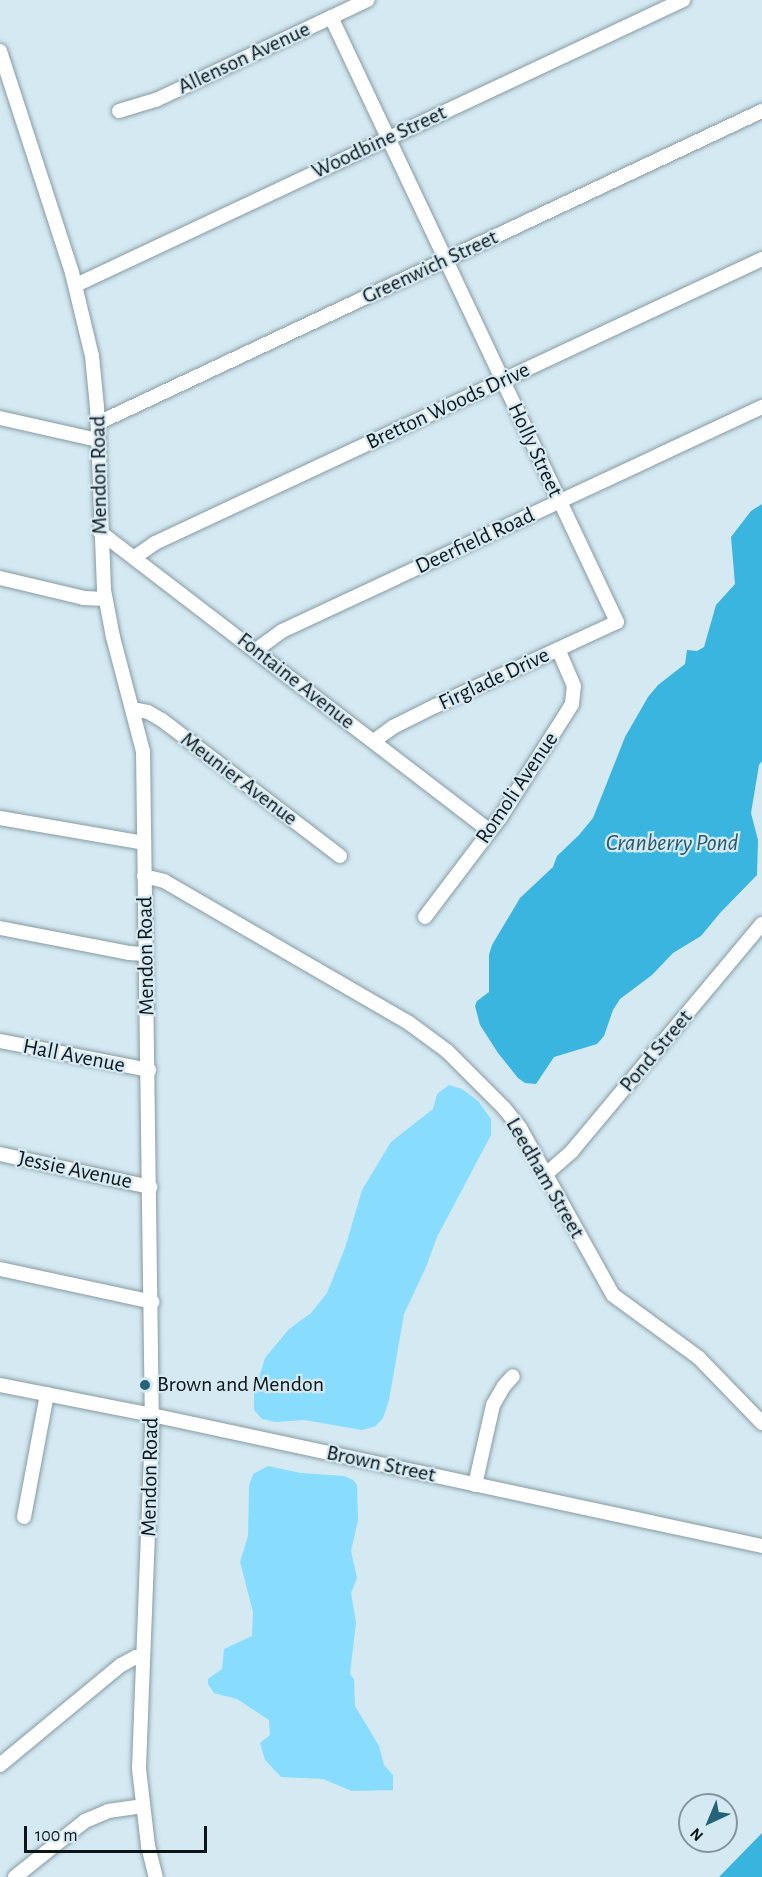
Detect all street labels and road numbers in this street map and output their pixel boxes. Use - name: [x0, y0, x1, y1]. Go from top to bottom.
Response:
- street label: Allenson Avenue: [174, 16, 314, 100]
- street label: Woodbine Street: [308, 99, 450, 185]
- street label: Greenwich Street: [358, 224, 502, 310]
- street label: Bretton Woods Drive: [362, 357, 534, 455]
- street label: Holly Street: [502, 399, 568, 501]
- street label: Mendon Road: [85, 415, 113, 535]
- street label: Deerfield Road: [411, 502, 539, 580]
- street label: Fontaine Avenue: [232, 627, 360, 735]
- street label: Firglade Drive: [434, 642, 554, 716]
- street label: Meunier Avenue: [175, 726, 303, 832]
- street label: Romoli Avenue: [470, 727, 564, 849]
- street label: Mendon Road: [132, 896, 160, 1016]
- street label: Pond Street: [614, 1004, 698, 1098]
- street label: Hall Avenue: [21, 1033, 127, 1079]
- street label: Leedham Street: [500, 1113, 590, 1243]
- street label: Jessie Avenue: [16, 1145, 134, 1195]
- street label: Mendon Road: [136, 1417, 164, 1537]
- street label: Brown Street: [324, 1440, 438, 1488]

